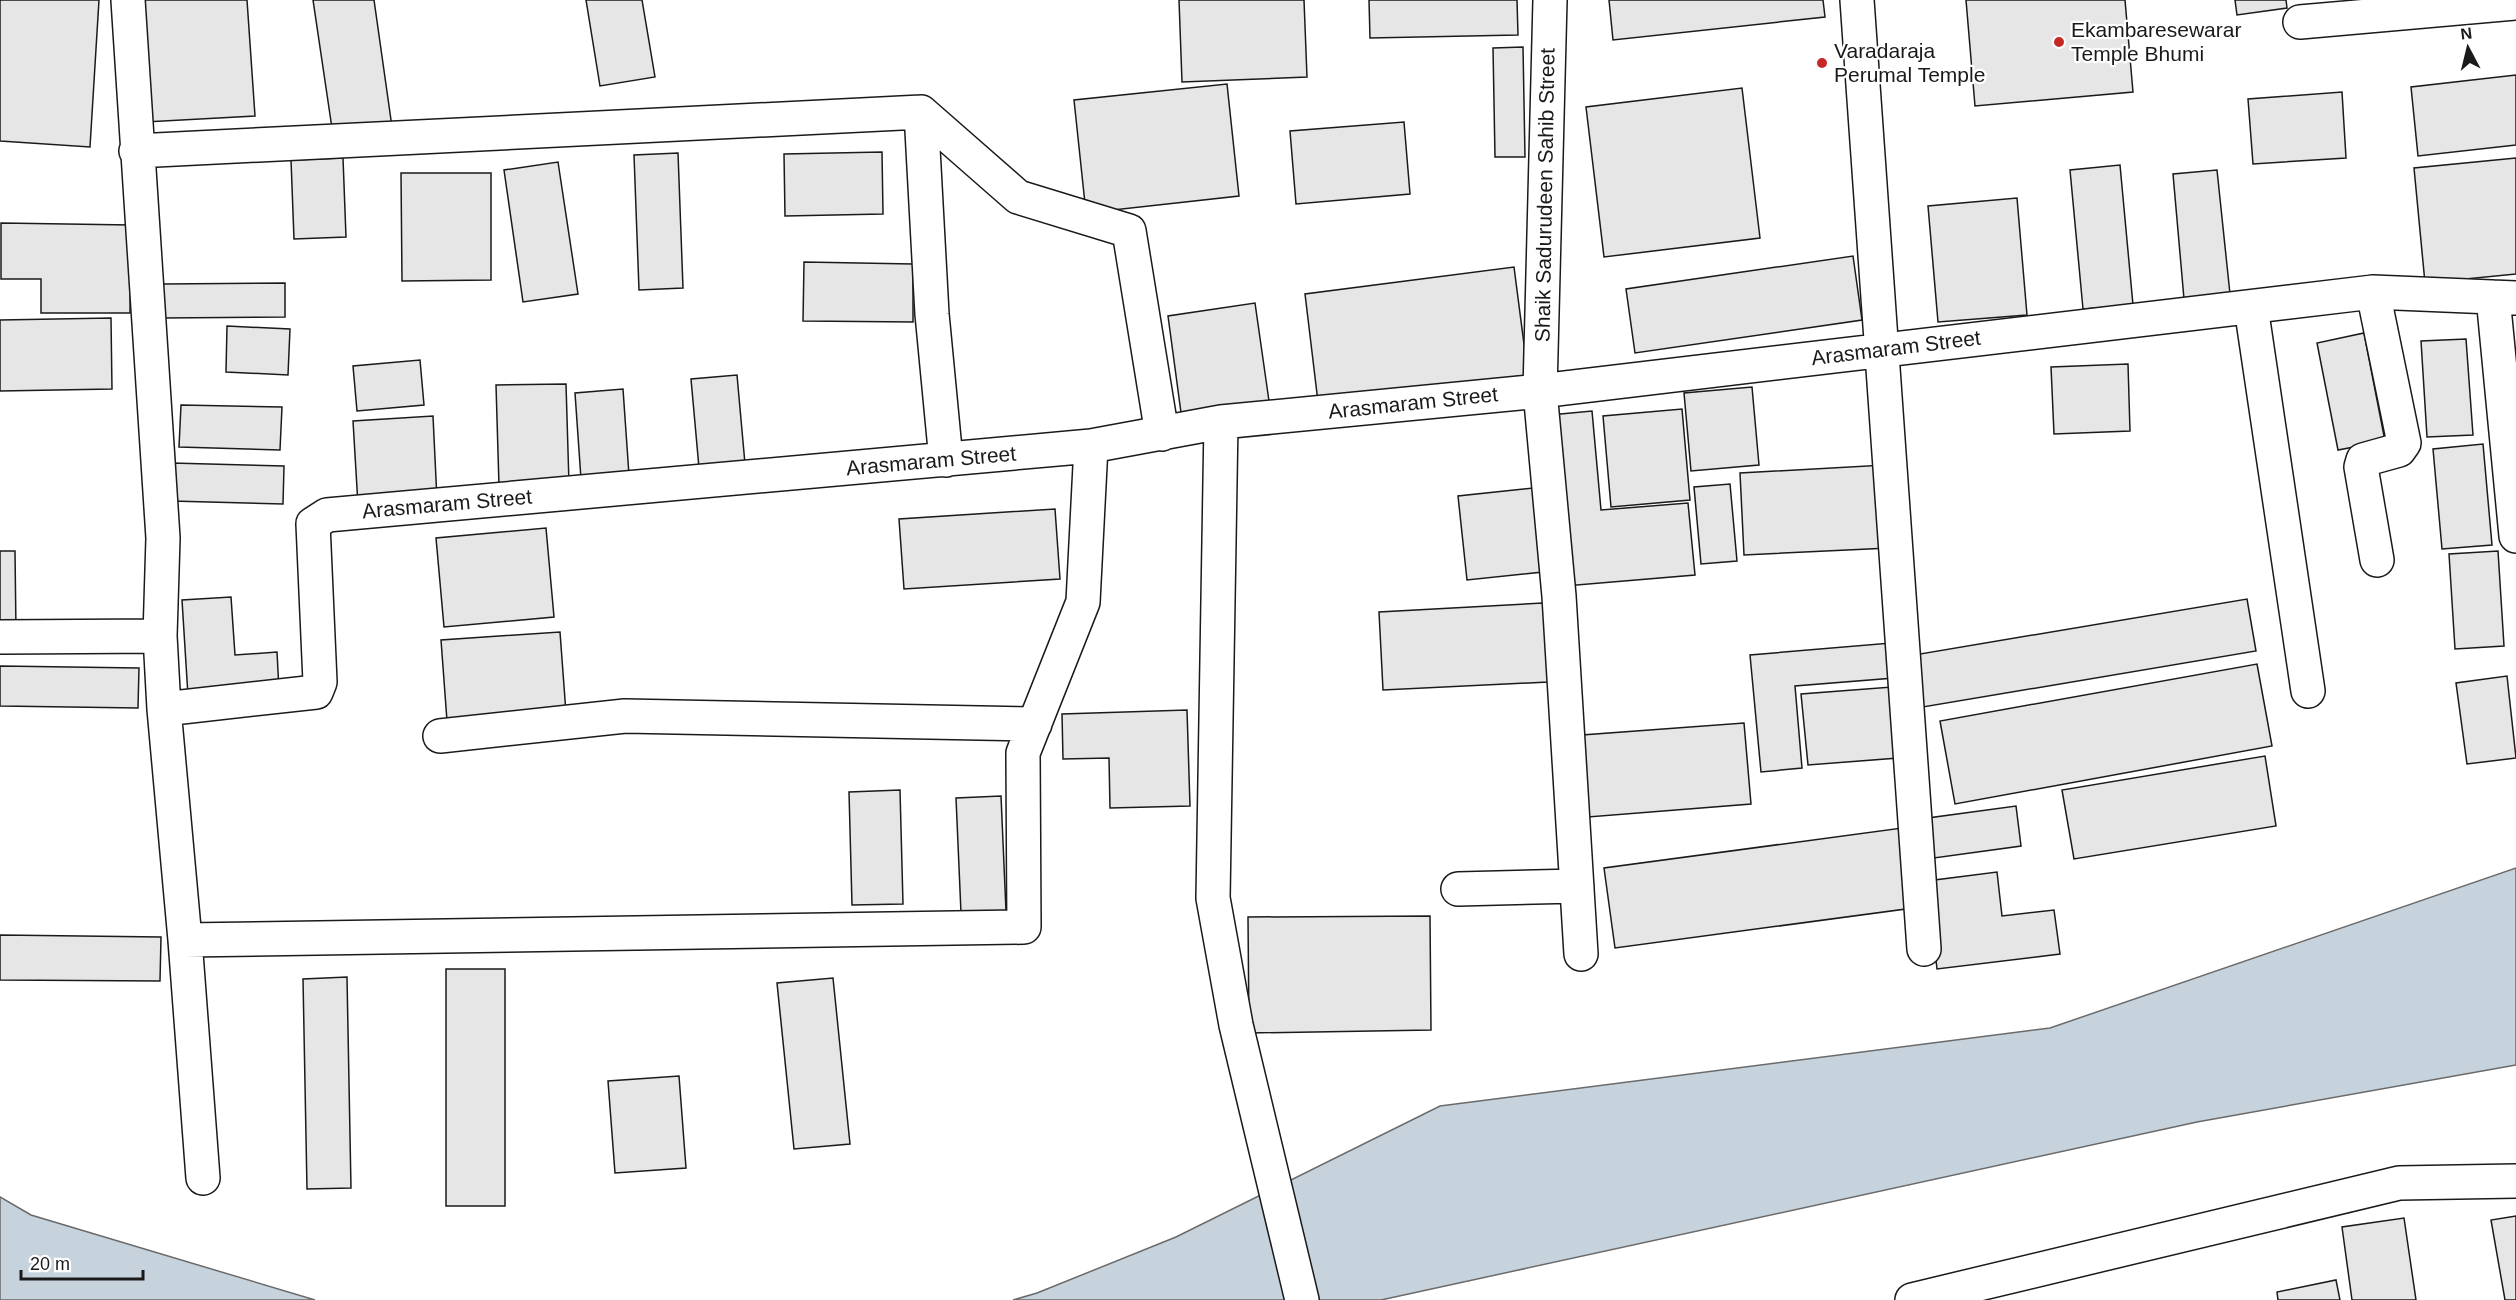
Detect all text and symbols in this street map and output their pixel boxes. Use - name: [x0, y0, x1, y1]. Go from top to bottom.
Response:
- place label: Ekambaresewarar Temple Bhumi: [2071, 18, 2241, 65]
- north arrow: [2438, 18, 2498, 78]
- text: N: [2459, 24, 2473, 43]
- marker: Ekambaresewarar Temple Bhumi: [2052, 35, 2066, 49]
- place label: Varadaraja Perumal Temple: [1834, 39, 1985, 86]
- street label: Shaik Sadurudeen Sahib Street: [1530, 48, 1559, 342]
- marker: Varadaraja Perumal Temple: [1815, 56, 1829, 70]
- street label: Arasmaram Street: [1810, 326, 1982, 369]
- street label: Arasmaram Street: [1327, 382, 1499, 423]
- street label: Arasmaram Street: [845, 442, 1017, 479]
- street label: Arasmaram Street: [361, 485, 533, 522]
- scale bar: [21, 1243, 142, 1281]
- text: 20 m: [30, 1254, 70, 1274]

